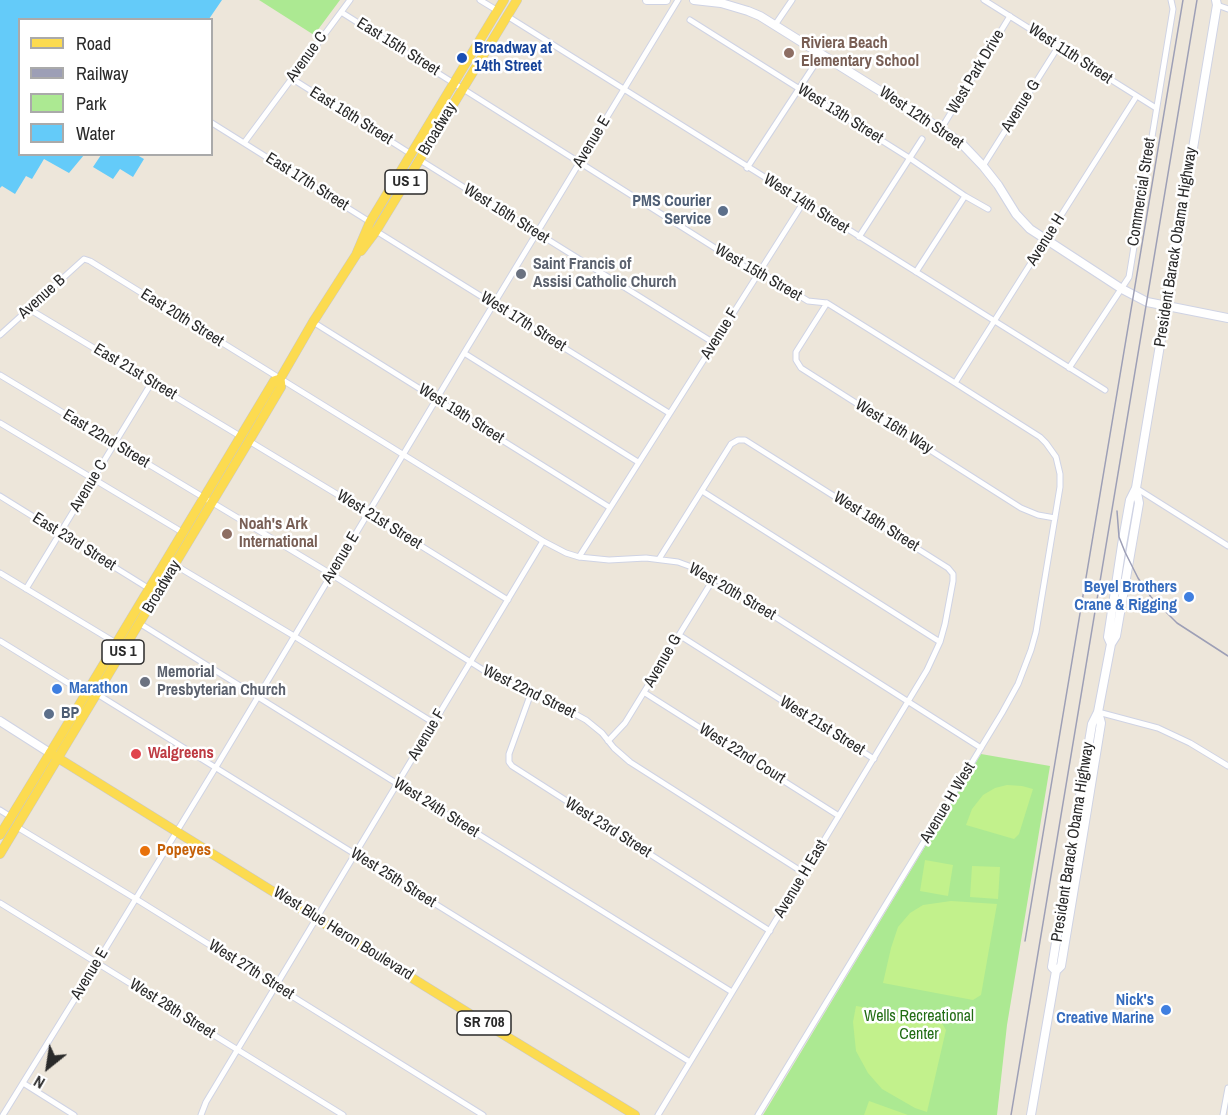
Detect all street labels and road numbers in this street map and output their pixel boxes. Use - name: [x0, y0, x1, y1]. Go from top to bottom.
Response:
- street label: East 15th Street: [353, 14, 443, 80]
- street label: West 11th Street: [1024, 20, 1116, 88]
- street label: West Park Drive: [943, 26, 1009, 118]
- street label: Avenue C: [282, 28, 332, 86]
- street label: Avenue G: [997, 76, 1045, 136]
- street label: West 13th Street: [794, 80, 886, 148]
- street label: East 16th Street: [306, 83, 396, 149]
- street label: West 12th Street: [875, 83, 967, 153]
- street label: Broadway: [415, 99, 461, 159]
- street label: Avenue E: [569, 113, 615, 171]
- street label: Commercial Street: [1124, 136, 1160, 248]
- street label: President Barack Obama Highway: [1151, 146, 1201, 348]
- street label: East 17th Street: [262, 149, 352, 215]
- road number: US 1: [385, 170, 427, 194]
- street label: West 14th Street: [760, 170, 852, 238]
- street label: West 16th Street: [460, 180, 552, 248]
- street label: Avenue H: [1023, 211, 1069, 269]
- street label: West 15th Street: [711, 240, 805, 306]
- street label: Avenue B: [15, 271, 69, 323]
- street label: East 20th Street: [137, 285, 227, 351]
- street label: West 17th Street: [477, 288, 569, 356]
- street label: Avenue F: [697, 305, 743, 363]
- street label: East 21st Street: [90, 340, 180, 404]
- street label: West 19th Street: [415, 380, 507, 448]
- street label: West 16th Way: [851, 395, 937, 459]
- street label: East 22nd Street: [59, 406, 153, 472]
- street label: Avenue C: [66, 456, 112, 516]
- street label: West 21st Street: [333, 486, 425, 554]
- street label: West 18th Street: [830, 488, 922, 556]
- street label: East 23rd Street: [29, 509, 119, 575]
- street label: Avenue E: [318, 529, 364, 587]
- street label: Broadway: [139, 557, 185, 617]
- street label: West 20th Street: [685, 559, 779, 625]
- street label: Avenue G: [640, 631, 686, 691]
- road number: US 1: [102, 640, 144, 664]
- street label: West 22nd Street: [479, 661, 579, 723]
- street label: West 21st Street: [776, 692, 868, 760]
- street label: Avenue F: [404, 706, 450, 764]
- street label: West 22nd Court: [695, 720, 789, 788]
- street label: President Barack Obama Highway: [1048, 741, 1098, 943]
- street label: Avenue H West: [916, 759, 980, 847]
- street label: West 24th Street: [390, 774, 482, 842]
- street label: West 23rd Street: [561, 794, 655, 862]
- street label: Avenue H East: [770, 837, 832, 921]
- street label: West 25th Street: [347, 844, 439, 912]
- street label: West Blue Heron Boulevard: [269, 883, 417, 985]
- street label: West 27th Street: [205, 936, 297, 1004]
- street label: Avenue E: [67, 945, 113, 1003]
- street label: West 28th Street: [126, 975, 218, 1043]
- road number: SR 708: [457, 1011, 511, 1035]

